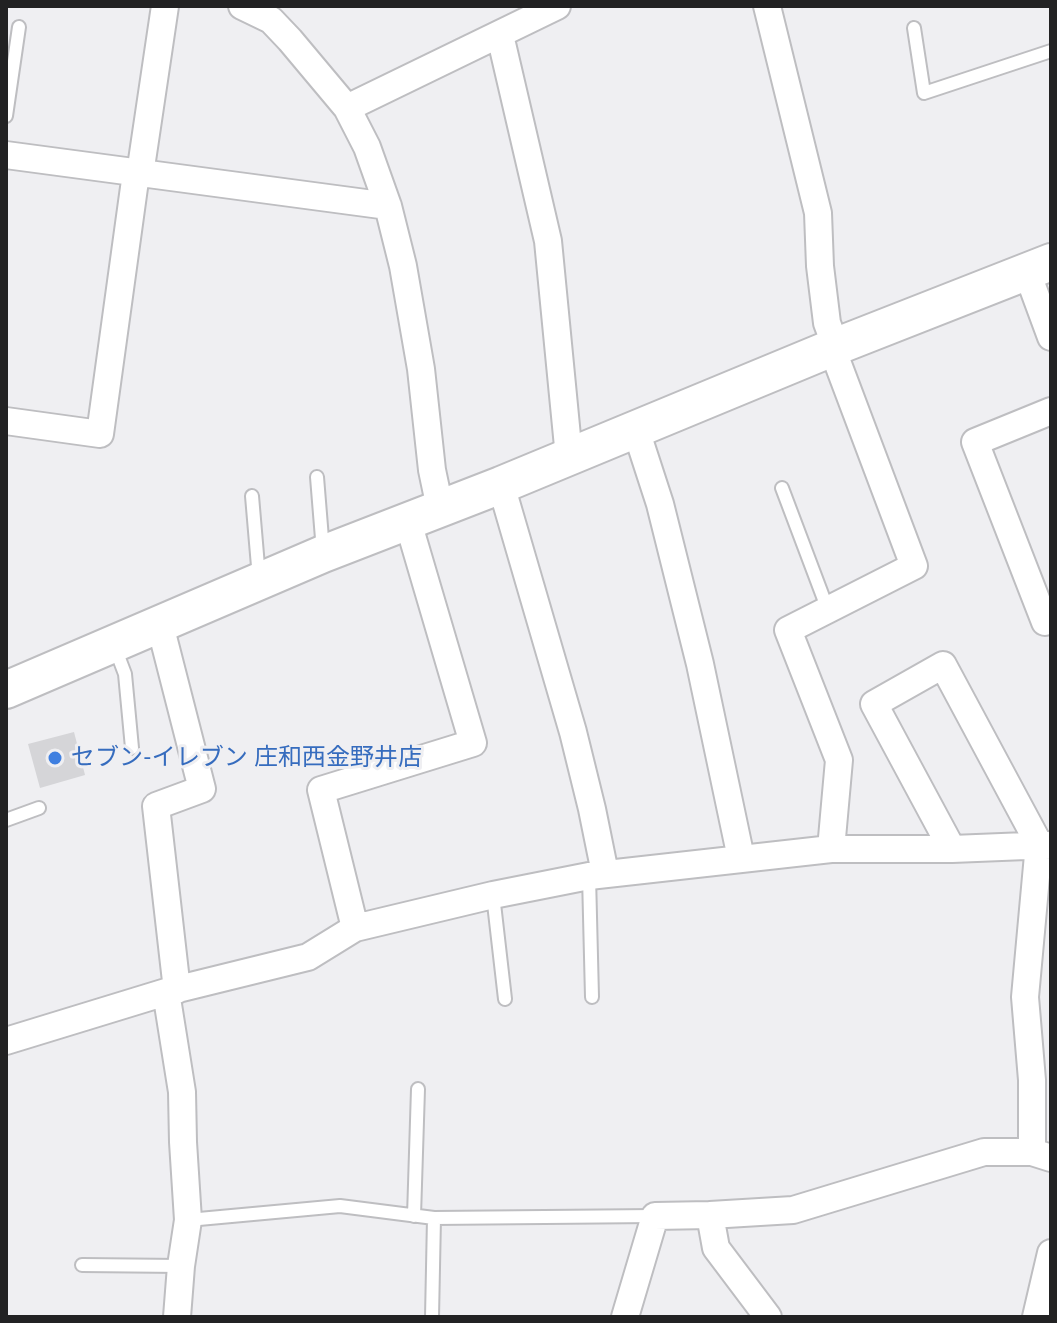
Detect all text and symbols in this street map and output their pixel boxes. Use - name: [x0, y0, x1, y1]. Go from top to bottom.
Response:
- place label: セブン-イレブン 庄和西金野井店: [71, 744, 422, 772]
- marker: セブン-イレブン 庄和西金野井店: [46, 749, 64, 767]

